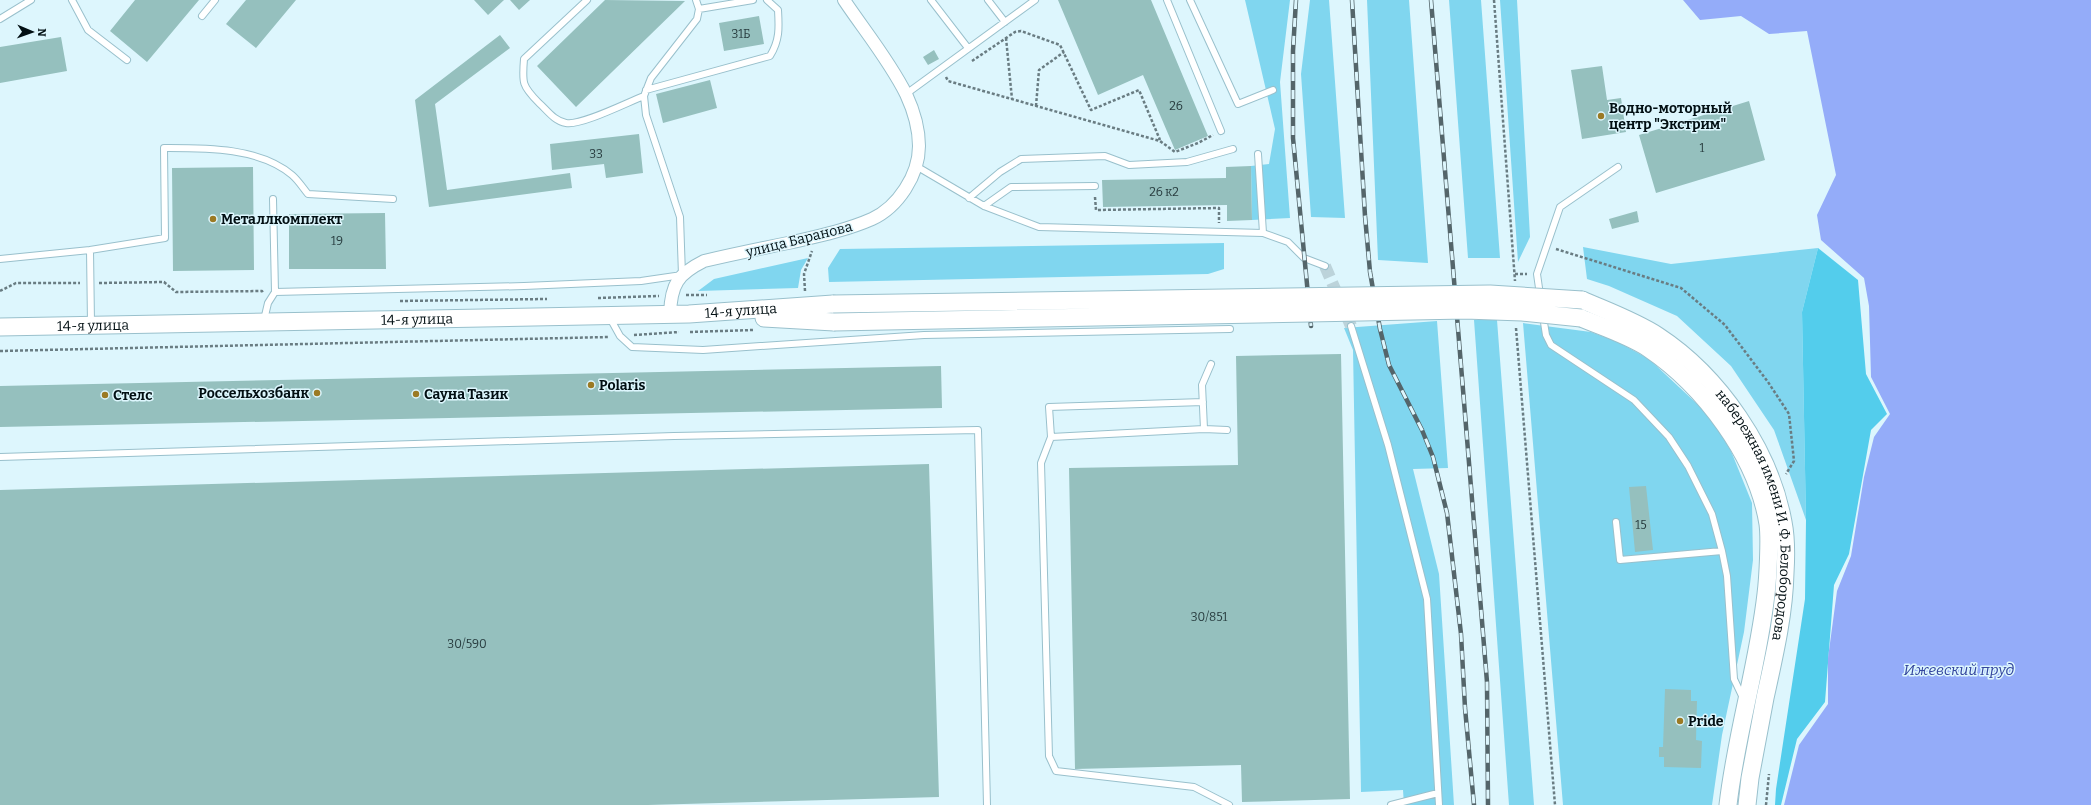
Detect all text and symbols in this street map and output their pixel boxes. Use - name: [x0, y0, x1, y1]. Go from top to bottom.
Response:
- north arrow: [12, 12, 52, 52]
- house number: 31Б: [731, 27, 751, 41]
- text: N: [35, 28, 48, 37]
- house number: 26: [1169, 99, 1183, 113]
- place label: Водно-моторный центр "Экстрим": [1609, 100, 1732, 133]
- marker: Водно-моторный центр "Экстрим": [1596, 111, 1606, 121]
- house number: 1: [1700, 141, 1705, 155]
- house number: 33: [589, 147, 603, 161]
- house number: 26 к2: [1149, 185, 1179, 199]
- place label: Металлкомплект: [221, 211, 343, 228]
- marker: Металлкомплект: [208, 214, 218, 224]
- street label: улица Баранова: [743, 218, 854, 261]
- house number: 19: [331, 234, 343, 248]
- street label: 14-я улица: [704, 300, 778, 322]
- street label: 14-я улица: [381, 310, 453, 329]
- street label: 14-я улица: [57, 317, 130, 335]
- place label: Polaris: [599, 377, 646, 394]
- marker: Polaris: [586, 380, 596, 390]
- place label: Россельхозбанк: [198, 385, 309, 402]
- place label: Сауна Тазик: [424, 386, 509, 403]
- street label: набережная имени И. Ф. Белобородова: [1712, 386, 1794, 643]
- place label: Стелс: [113, 387, 152, 404]
- marker: Россельхозбанк: [312, 388, 322, 398]
- marker: Сауна Тазик: [411, 389, 421, 399]
- marker: Стелс: [100, 390, 110, 400]
- house number: 15: [1635, 518, 1647, 532]
- house number: 30/851: [1191, 610, 1227, 624]
- house number: 30/590: [447, 637, 487, 651]
- water label: Ижевский пруд: [1904, 661, 2015, 679]
- place label: Pride: [1688, 713, 1724, 730]
- marker: Pride: [1675, 716, 1685, 726]

